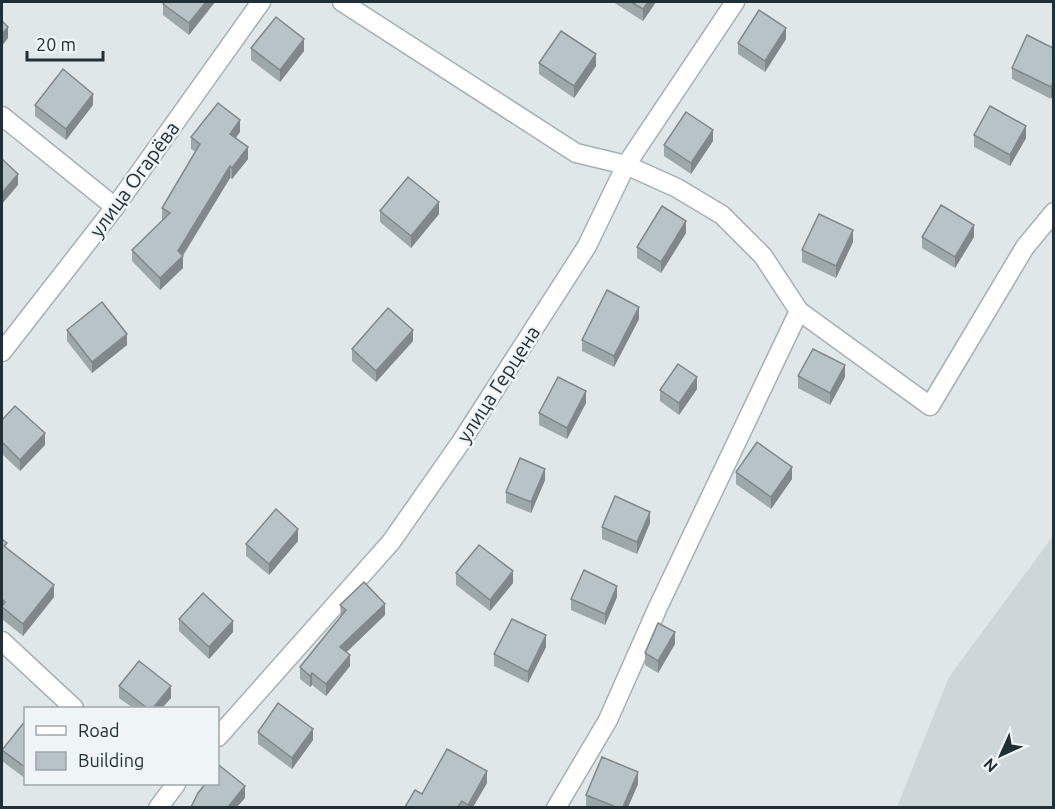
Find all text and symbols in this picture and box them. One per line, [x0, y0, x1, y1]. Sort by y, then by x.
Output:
scale bar [27, 24, 104, 62]
text: 20 m [36, 34, 76, 54]
street label: улица Огарёва [84, 117, 184, 241]
street label: улица Герцена [452, 321, 544, 447]
legend [24, 707, 219, 785]
text: Road [78, 720, 120, 740]
north arrow [971, 725, 1031, 785]
text: Building [78, 750, 144, 770]
text: N [980, 755, 1001, 776]

